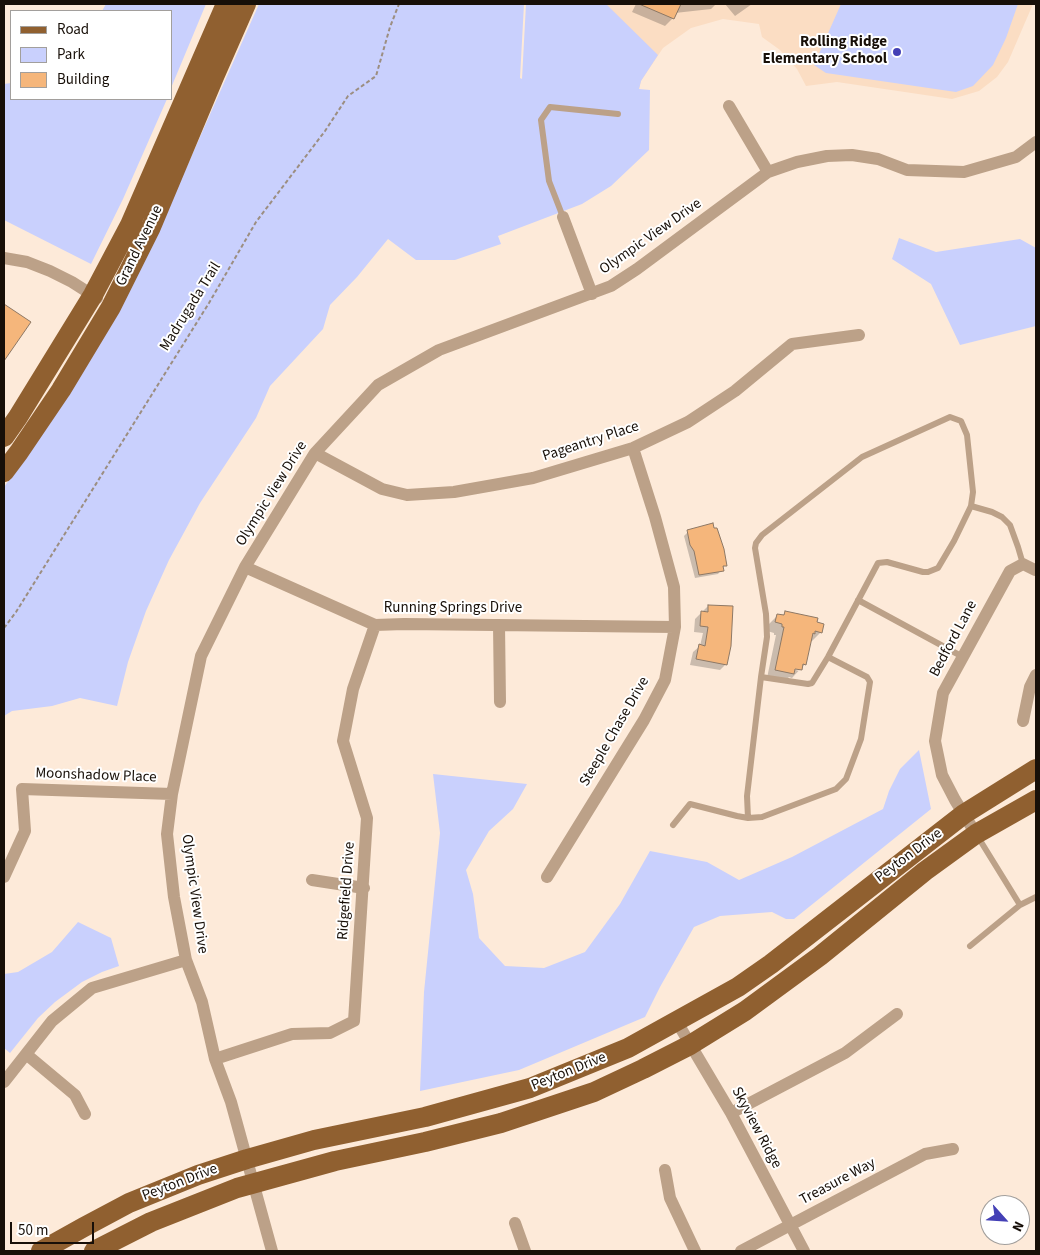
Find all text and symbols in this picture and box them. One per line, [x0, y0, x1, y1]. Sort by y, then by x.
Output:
legend [10, 10, 172, 100]
text: Road [57, 19, 89, 40]
place label: Rolling Ridge Elementary School [762, 34, 887, 69]
text: Park [57, 44, 85, 65]
marker: Rolling Ridge Elementary School [891, 46, 903, 58]
text: Building [57, 69, 109, 90]
street label: Olympic View Drive [597, 195, 705, 279]
street label: Grand Avenue [113, 203, 167, 289]
street label: Madrugada Trail [157, 259, 225, 355]
street label: Pageantry Place [541, 418, 641, 466]
street label: Olympic View Drive [232, 438, 312, 550]
street label: Bedford Lane [926, 598, 982, 680]
street label: Running Springs Drive [384, 600, 522, 618]
street label: Steeple Chase Drive [576, 674, 654, 790]
street label: Moonshadow Place [35, 765, 157, 787]
street label: Peyton Drive [872, 825, 946, 887]
street label: Olympic View Drive [177, 833, 211, 955]
street label: Ridgefield Drive [335, 841, 359, 941]
street label: Peyton Drive [529, 1049, 609, 1095]
street label: Skyview Ridge [727, 1084, 785, 1172]
street label: Treasure Way [797, 1155, 879, 1209]
street label: Peyton Drive [140, 1160, 220, 1206]
north arrow [980, 1195, 1030, 1245]
scale bar [12, 1212, 96, 1244]
text: N [1007, 1218, 1029, 1235]
text: 50 m [18, 1220, 48, 1241]

